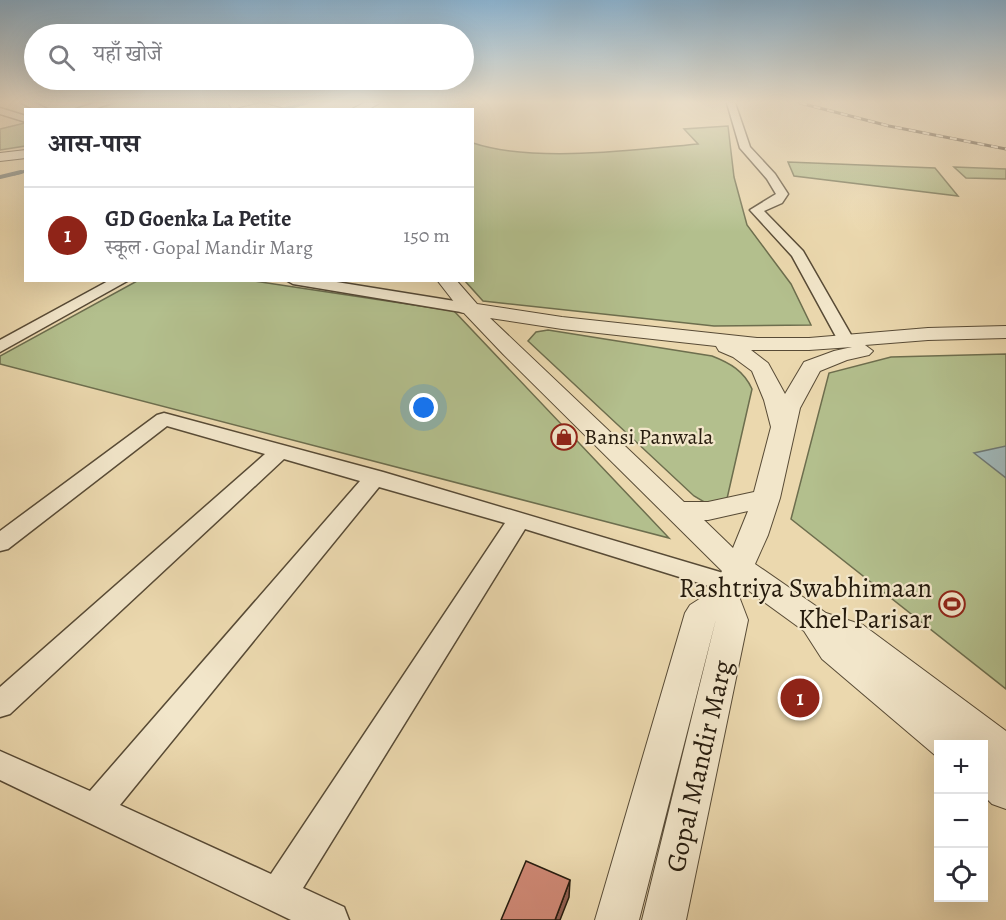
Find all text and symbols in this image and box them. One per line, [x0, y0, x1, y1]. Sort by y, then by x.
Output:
search box [24, 24, 474, 90]
text: यहाँ खोजें [93, 39, 162, 69]
icon: search [45, 41, 78, 74]
text: आस-पास [48, 126, 140, 161]
text: GD Goenka La Petite [105, 204, 291, 234]
text: 1 [64, 222, 71, 249]
text: 150 m [403, 222, 450, 249]
text: स्कूल · Gopal Mandir Marg [105, 234, 313, 261]
your location [409, 393, 438, 422]
shop icon: Bansi Panwala [549, 422, 579, 452]
place label: Bansi Panwala [584, 422, 714, 452]
place label: Rashtriya Swabhimaan Khel Parisar [679, 570, 932, 637]
sports icon: Rashtriya Swabhimaan Khel Parisar [937, 589, 967, 619]
street label: Gopal Mandir Marg [657, 656, 741, 876]
pin: 1 [780, 676, 820, 720]
map controls [934, 740, 988, 902]
button: + [934, 740, 988, 794]
button: − [934, 794, 988, 848]
button: locate [934, 848, 988, 902]

